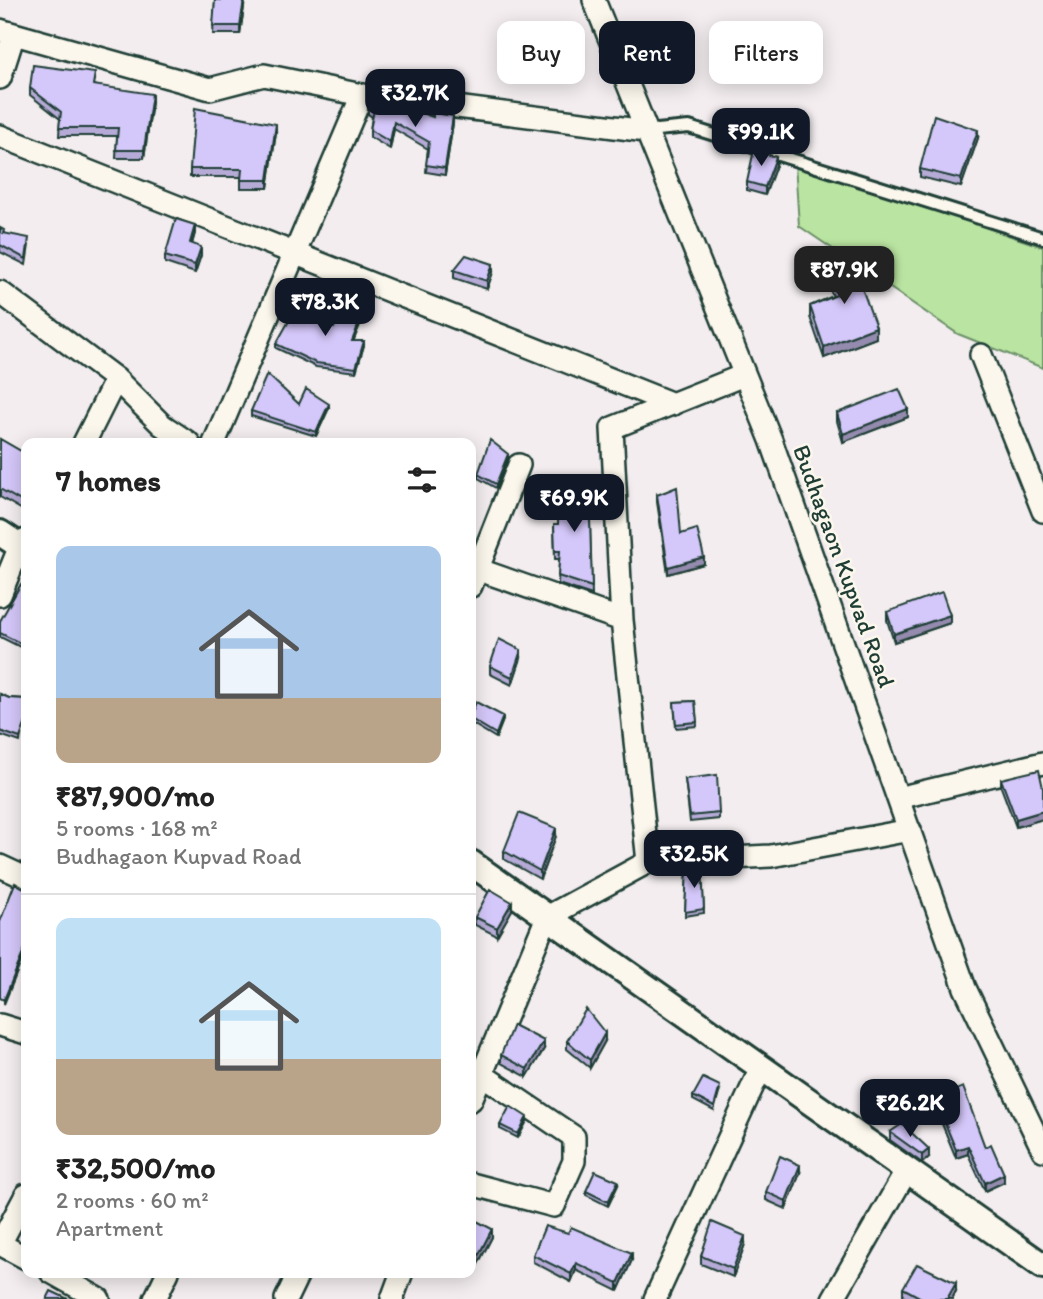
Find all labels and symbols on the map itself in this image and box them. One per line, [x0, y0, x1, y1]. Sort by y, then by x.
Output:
pin: ₹32.7K [358, 69, 472, 129]
pin: ₹99.1K [704, 108, 818, 168]
pin: ₹87.9K [787, 246, 901, 306]
pin: ₹78.3K [268, 278, 382, 338]
street label: Budhagaon Kupvad Road [787, 441, 902, 691]
pin: ₹69.9K [517, 475, 631, 534]
pin: ₹32.5K [637, 830, 751, 890]
pin: ₹26.2K [853, 1080, 967, 1139]

